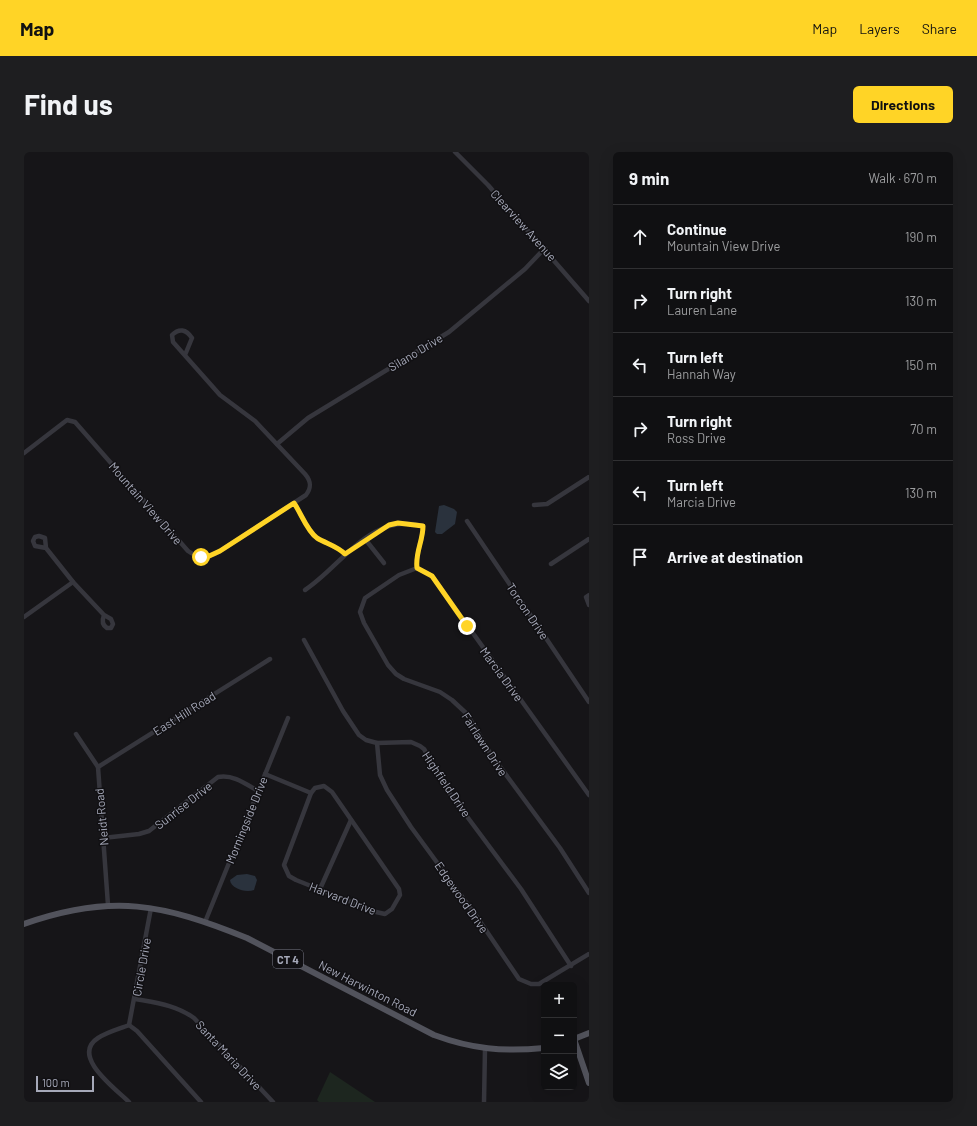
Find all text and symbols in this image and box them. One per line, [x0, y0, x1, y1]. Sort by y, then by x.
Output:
text: Map [20, 17, 54, 40]
text: Map [812, 20, 837, 37]
text: Layers [859, 20, 900, 37]
text: Share [922, 20, 957, 37]
button: Directions [853, 86, 953, 123]
text: Find us [24, 87, 113, 121]
text: 9 min [629, 168, 669, 188]
text: Walk · 670 m [869, 170, 937, 186]
street label: Clearview Avenue [488, 186, 560, 264]
text: Continue [667, 220, 727, 238]
icon: ahead [629, 226, 651, 248]
text: 190 m [905, 229, 937, 245]
text: Mountain View Drive [667, 238, 780, 254]
text: Turn right [667, 284, 732, 302]
icon: right [629, 290, 651, 312]
text: 130 m [905, 293, 937, 309]
text: Lauren Lane [667, 302, 737, 318]
street label: Silano Drive [385, 330, 445, 374]
text: Turn left [667, 348, 723, 366]
icon: left [629, 354, 651, 376]
text: 150 m [905, 357, 937, 373]
text: Hannah Way [667, 366, 736, 382]
text: Turn right [667, 412, 732, 430]
icon: right [629, 418, 651, 440]
text: 70 m [910, 421, 937, 437]
text: Ross Drive [667, 430, 726, 446]
street label: Mountain View Drive [106, 459, 186, 547]
text: Turn left [667, 476, 723, 494]
icon: left [629, 482, 651, 504]
text: 130 m [905, 485, 937, 501]
text: Marcia Drive [667, 494, 736, 510]
icon: arrive [629, 546, 651, 568]
route start [192, 548, 210, 566]
text: Arrive at destination [667, 548, 803, 566]
street label: Torcon Drive [504, 580, 552, 642]
route end [458, 617, 476, 635]
street label: Marcia Drive [478, 644, 526, 704]
street label: East Hill Road [150, 688, 218, 738]
street label: Fairlawn Drive [459, 710, 511, 778]
street label: Highfield Drive [420, 749, 474, 819]
street label: Morningside Drive [222, 774, 270, 866]
street label: Sunrise Drive [152, 778, 214, 832]
street label: Neidt Road [92, 788, 110, 846]
street label: Edgewood Drive [432, 859, 492, 935]
street label: Harvard Drive [308, 879, 378, 917]
street label: Circle Drive [129, 937, 153, 997]
road number: CT 4 [273, 950, 303, 968]
street label: New Harwinton Road [317, 957, 419, 1019]
map controls [541, 982, 577, 1090]
button: + [541, 982, 577, 1018]
street label: Santa Maria Drive [193, 1017, 265, 1093]
button: − [541, 1018, 577, 1054]
button: layers [541, 1054, 577, 1090]
scale bar [36, 1074, 94, 1093]
text: 100 m [42, 1076, 70, 1089]

